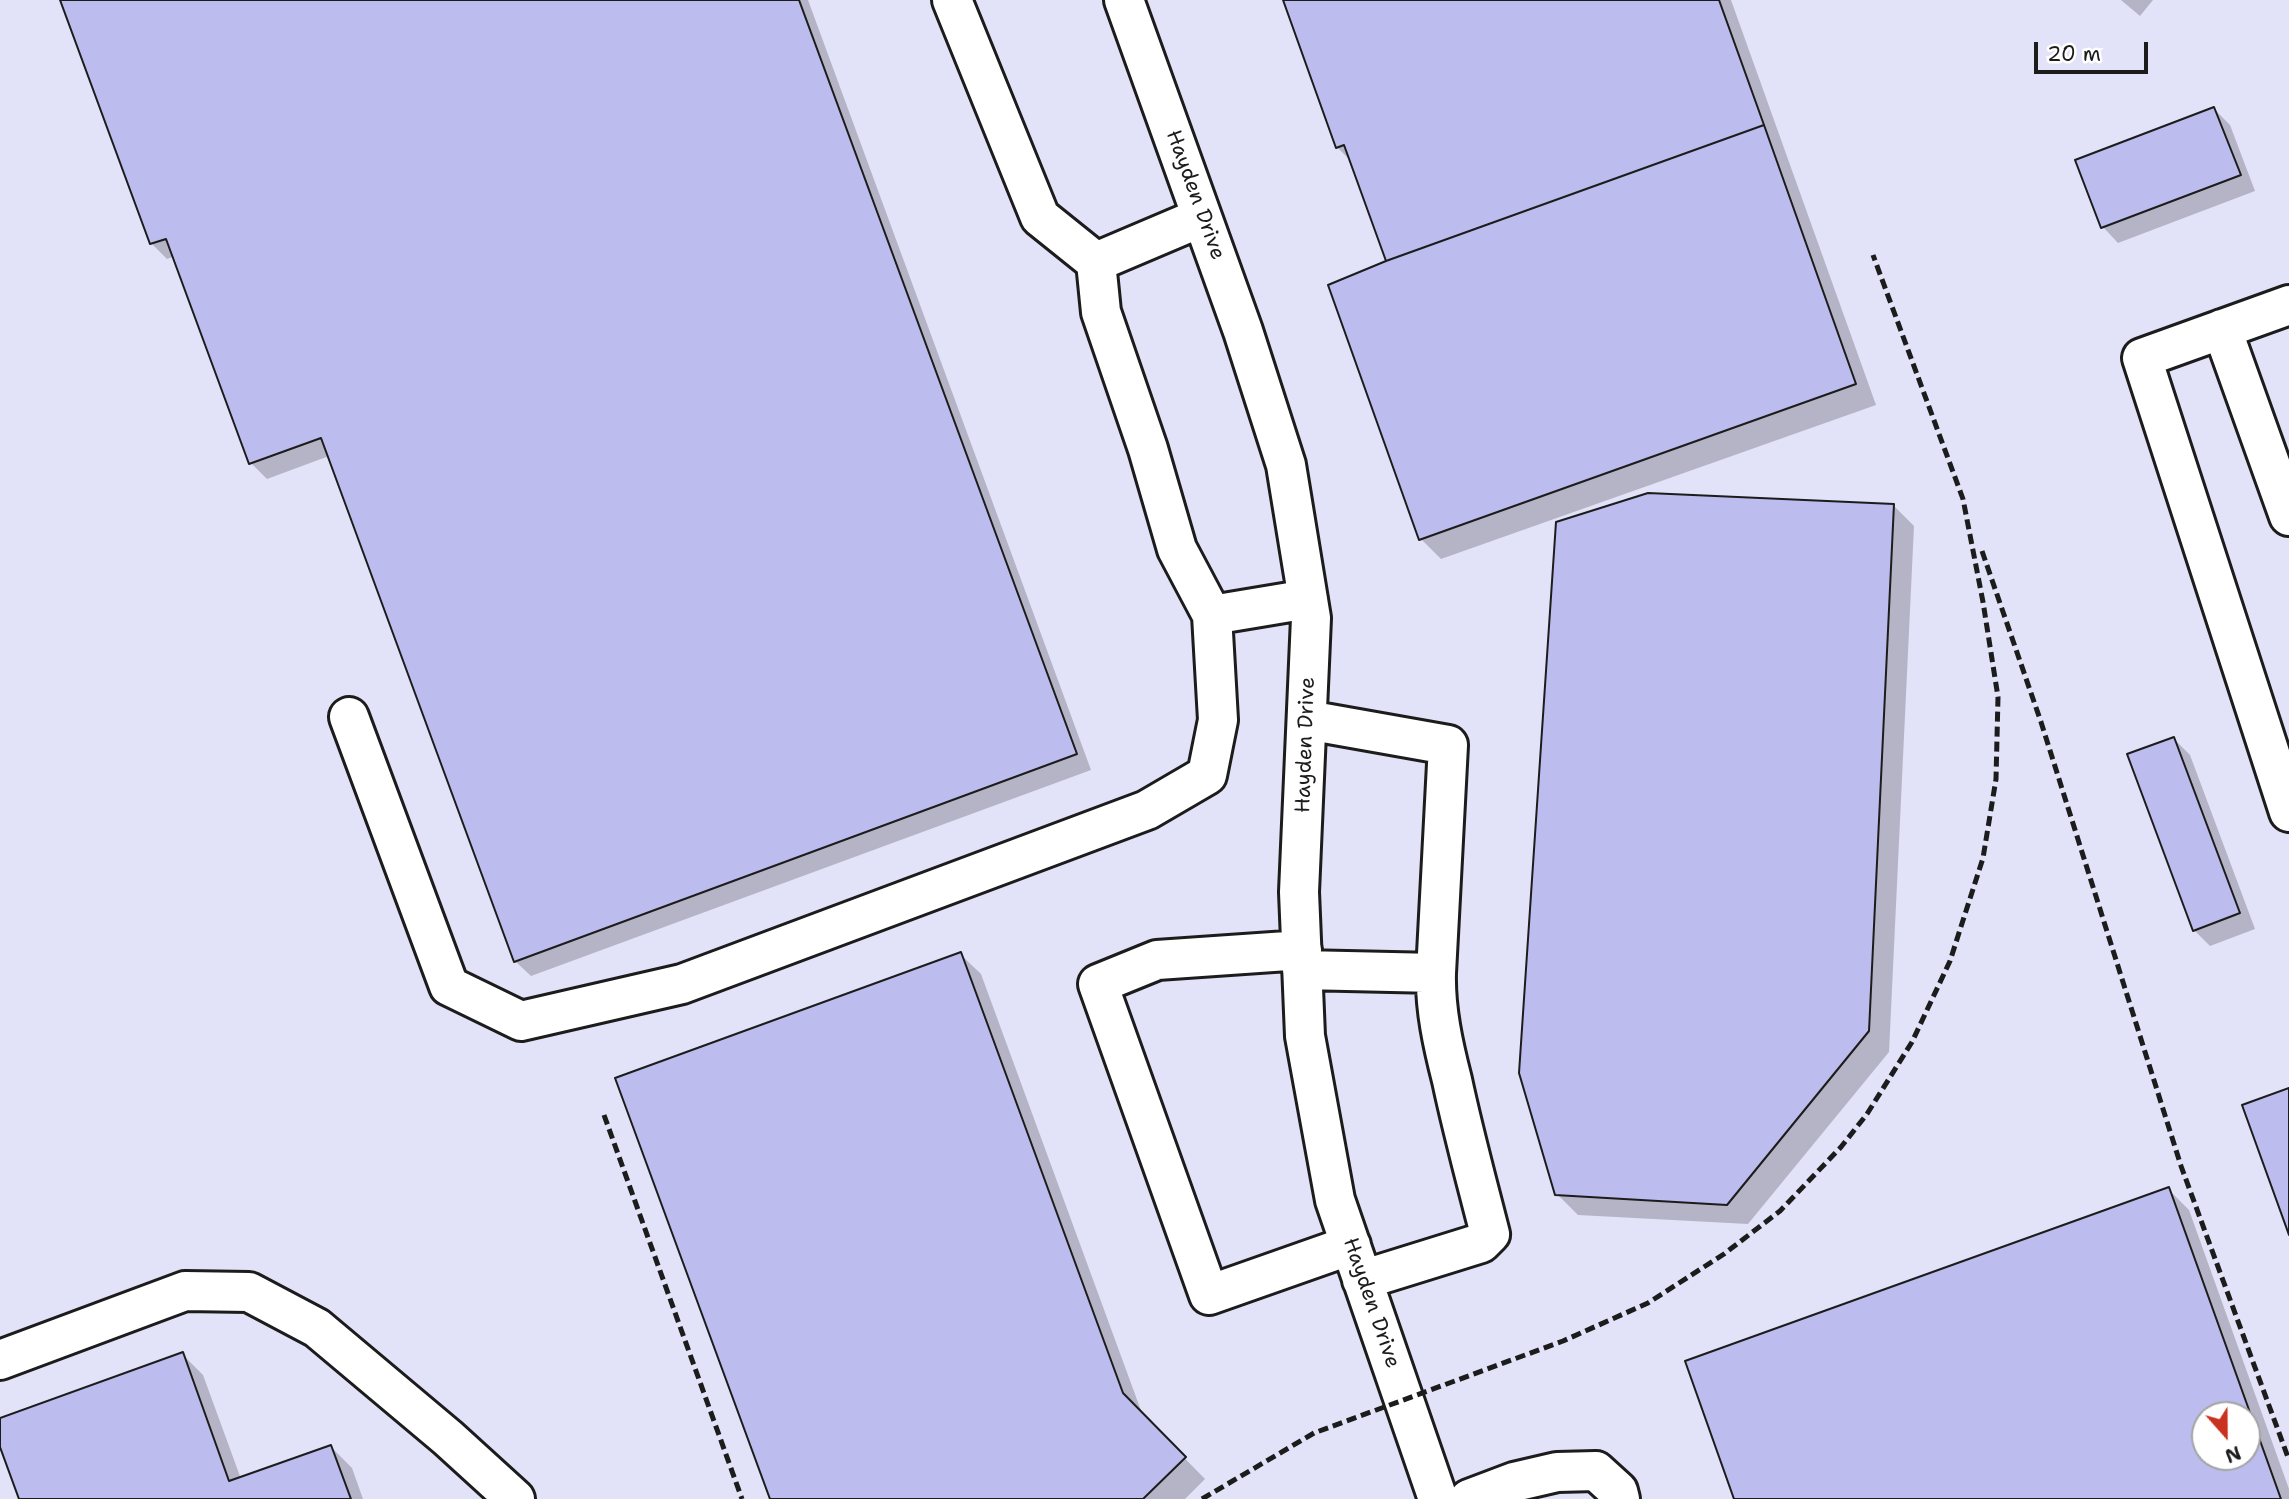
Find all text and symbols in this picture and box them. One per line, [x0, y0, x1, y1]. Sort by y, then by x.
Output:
scale bar [2037, 28, 2151, 72]
text: 20 m [2047, 40, 2101, 68]
street label: Hayden Drive [1160, 127, 1230, 263]
street label: Hayden Drive [1291, 677, 1321, 813]
street label: Hayden Drive [1337, 1235, 1405, 1371]
north arrow [2191, 1401, 2261, 1471]
text: N [2221, 1440, 2244, 1469]

